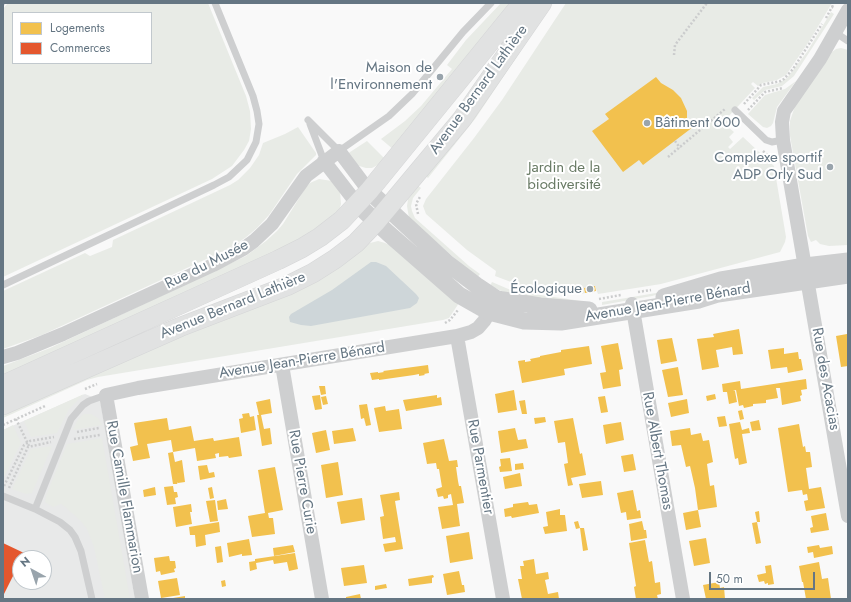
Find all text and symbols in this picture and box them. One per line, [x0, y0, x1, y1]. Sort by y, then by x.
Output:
legend [12, 12, 152, 64]
text: Logements [50, 19, 105, 37]
street label: Avenue Bernard Lathière [426, 22, 532, 158]
text: Commerces [50, 39, 110, 57]
place label: Maison de l'Environnement [330, 59, 432, 94]
marker: Maison de l'Environnement [435, 72, 445, 82]
place label: Bâtiment 600 [655, 114, 740, 132]
marker: Bâtiment 600 [642, 118, 652, 128]
place label: Complexe sportif ADP Orly Sud [714, 149, 822, 184]
park label: Jardin de la biodiversité [527, 159, 601, 194]
marker: Complexe sportif ADP Orly Sud [825, 162, 835, 172]
street label: Rue du Musée [162, 236, 252, 294]
street label: Avenue Bernard Lathière [158, 269, 308, 343]
place label: Écologique [510, 280, 582, 298]
street label: Avenue Jean-Pierre Bénard [584, 280, 752, 326]
marker: Écologique [585, 284, 595, 294]
street label: Rue des Acacias [807, 326, 843, 432]
street label: Avenue Jean-Pierre Bénard [218, 339, 386, 383]
street label: Rue Albert Thomas [638, 391, 676, 511]
street label: Rue Parmentier [463, 418, 497, 516]
street label: Rue Camille Flammarion [102, 419, 146, 575]
street label: Rue Pierre Curie [284, 428, 320, 536]
north arrow [12, 550, 52, 590]
text: N [16, 553, 33, 571]
scale bar [711, 564, 817, 590]
text: 50 m [716, 570, 743, 588]

